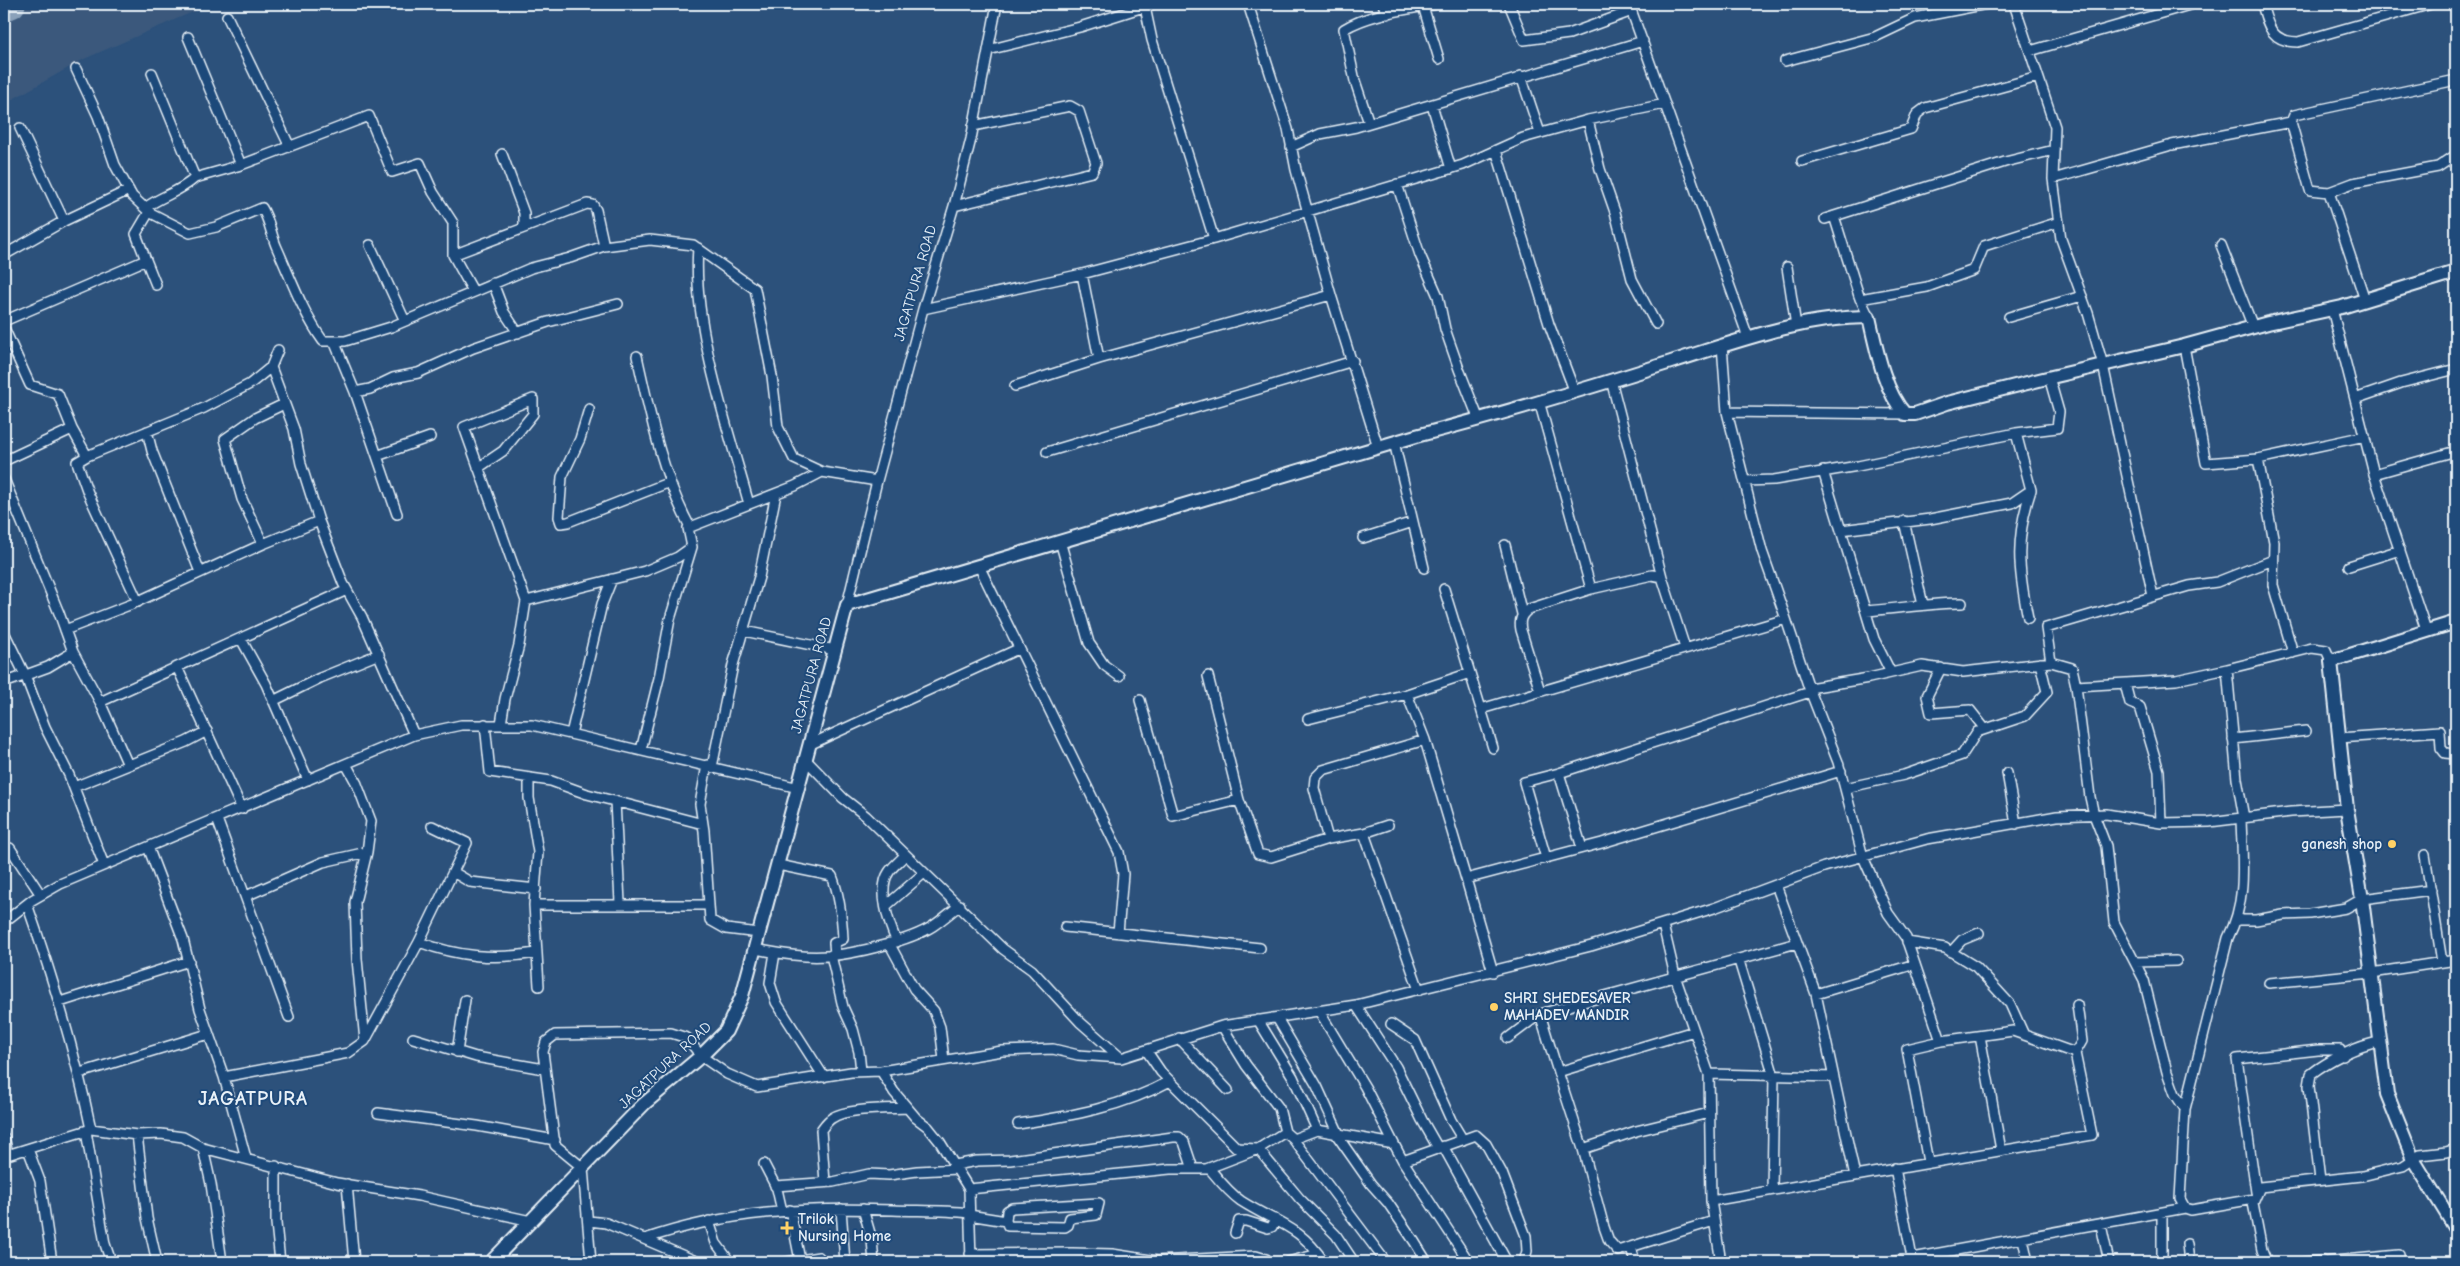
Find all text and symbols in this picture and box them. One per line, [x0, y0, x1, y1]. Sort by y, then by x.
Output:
street label: JAGATPURA ROAD [890, 223, 940, 343]
street label: JAGATPURA ROAD [787, 615, 835, 735]
place label: ganesh shop [2301, 835, 2382, 853]
marker: ganesh shop [2386, 838, 2398, 850]
place label: SHRI SHEDESAVER MAHADEV MANDIR [1504, 989, 1631, 1024]
marker: SHRI SHEDESAVER MAHADEV MANDIR [1488, 1001, 1500, 1013]
street label: JAGATPURA ROAD [615, 1018, 715, 1112]
district label: JAGATPURA [198, 1087, 308, 1110]
place label: Trilok Nursing Home [798, 1210, 891, 1245]
marker: Trilok Nursing Home [780, 1221, 794, 1235]

